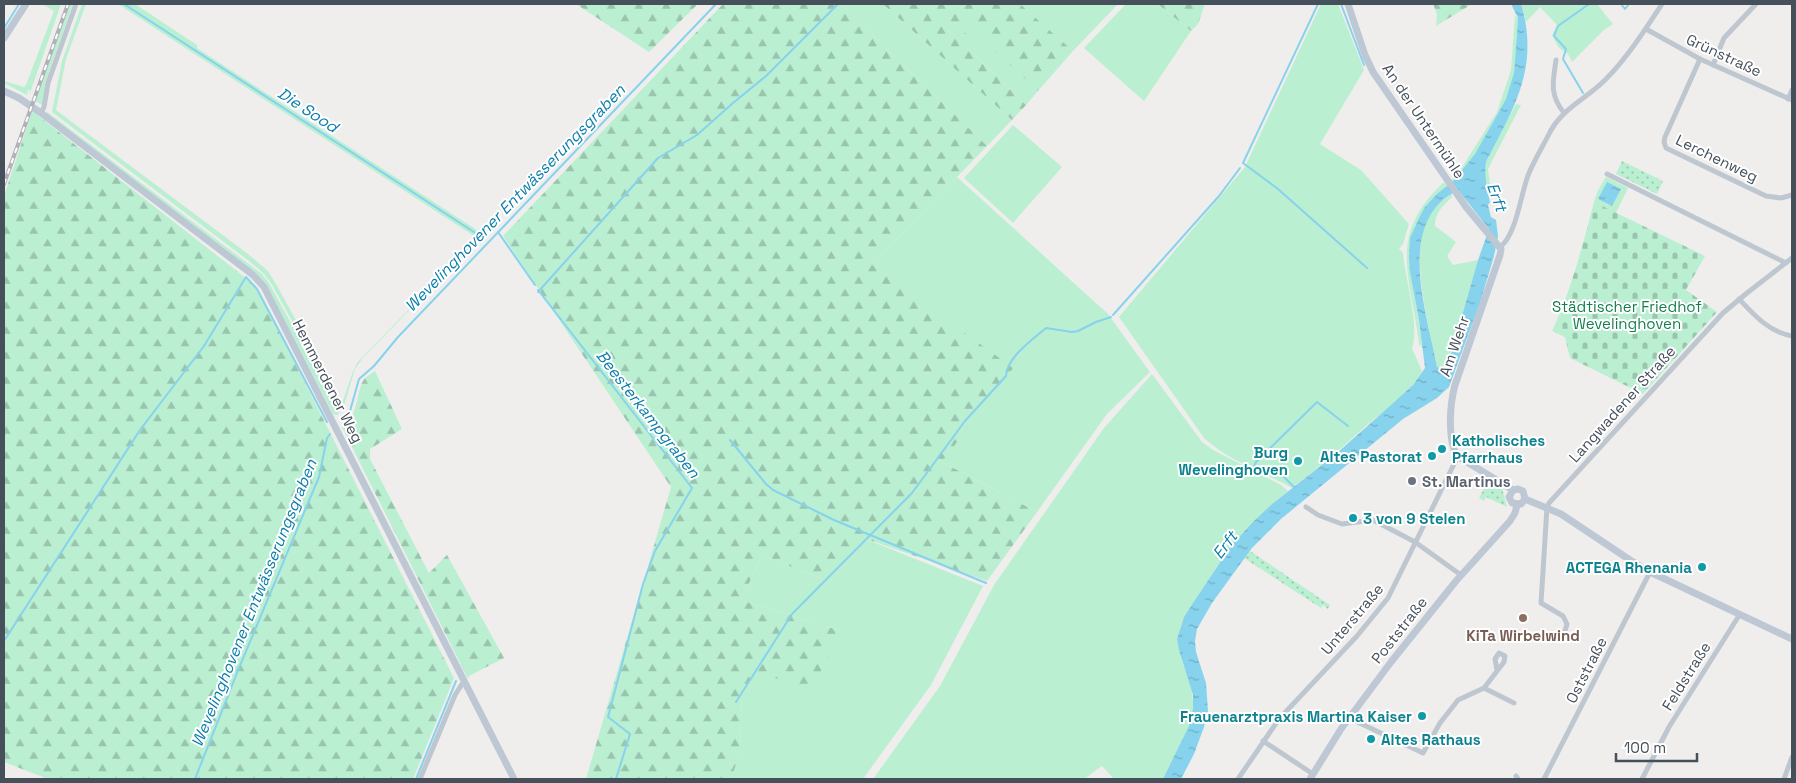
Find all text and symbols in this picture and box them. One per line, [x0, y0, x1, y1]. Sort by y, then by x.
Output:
street label: Grünstraße [1683, 29, 1765, 81]
street label: An der Untermühle [1379, 60, 1470, 182]
water label: Wevelinghovener Entwässerungsgraben [400, 79, 631, 316]
water label: Die Sood [274, 83, 344, 138]
street label: Lerchenweg [1673, 130, 1761, 186]
water label: Erft [1482, 180, 1512, 216]
park label: Städtischer Friedhof Wevelinghoven [1552, 297, 1702, 333]
street label: Am Wehr [1435, 313, 1473, 379]
street label: Hemmerdener Weg [289, 316, 367, 446]
street label: Langwadener Straße [1565, 342, 1679, 466]
water label: Beesterkampgraben [591, 346, 705, 483]
place label: Katholisches Pfarrhaus [1452, 431, 1545, 467]
place label: Burg Wevelinghoven [1179, 443, 1288, 479]
marker: Katholisches Pfarrhaus [1436, 443, 1448, 455]
place label: Altes Pastorat [1320, 447, 1422, 466]
marker: Altes Pastorat [1426, 450, 1438, 462]
water label: Wevelinghovener Entwässerungsgraben [186, 455, 322, 750]
marker: Burg Wevelinghoven [1292, 455, 1304, 467]
place label: St. Martinus [1422, 472, 1511, 491]
marker: St. Martinus [1406, 475, 1418, 487]
place label: 3 von 9 Stelen [1363, 509, 1465, 528]
marker: 3 von 9 Stelen [1347, 512, 1359, 524]
water label: Erft [1208, 526, 1243, 563]
place label: ACTEGA Rhenania [1566, 558, 1692, 577]
marker: ACTEGA Rhenania [1696, 561, 1708, 573]
street label: Unterstraße [1317, 579, 1387, 658]
street label: Poststraße [1367, 593, 1431, 667]
marker: KiTa Wirbelwind [1517, 612, 1529, 624]
place label: KiTa Wirbelwind [1466, 626, 1580, 645]
street label: Oststraße [1561, 634, 1611, 706]
street label: Feldstraße [1657, 638, 1715, 714]
place label: Frauenarztpraxis Martina Kaiser [1180, 707, 1412, 726]
marker: Frauenarztpraxis Martina Kaiser [1416, 710, 1428, 722]
place label: Altes Rathaus [1381, 730, 1481, 749]
scale bar [1616, 730, 1697, 762]
marker: Altes Rathaus [1365, 733, 1377, 745]
text: 100 m [1624, 738, 1666, 757]

